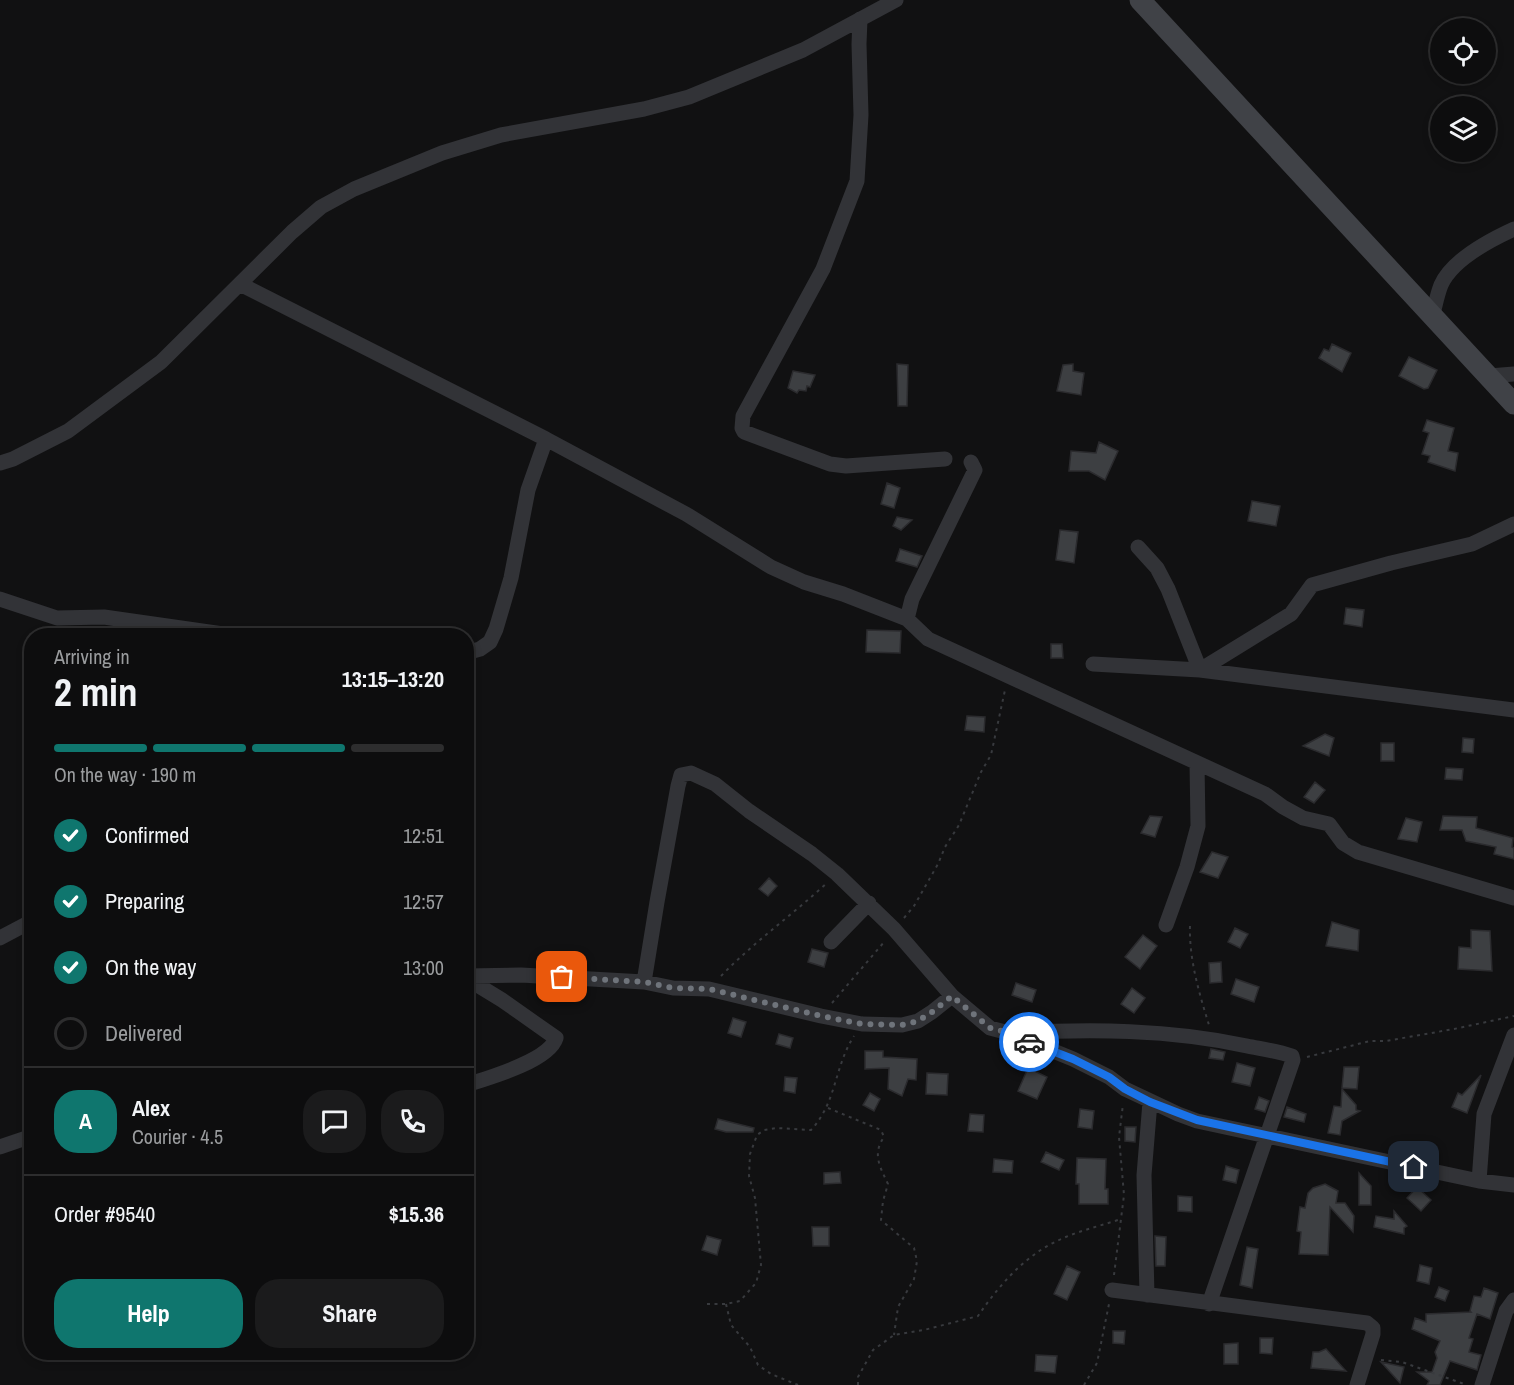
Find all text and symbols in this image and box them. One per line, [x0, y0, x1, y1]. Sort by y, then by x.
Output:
map controls [1430, 18, 1496, 162]
button: locate [1430, 18, 1496, 84]
button: layers [1430, 96, 1496, 162]
text: Arriving in [54, 643, 130, 670]
text: 13:15–13:20 [342, 664, 444, 694]
text: 2 min [54, 666, 138, 718]
text: On the way · 190 m [54, 761, 196, 788]
icon: check [54, 819, 87, 852]
text: Confirmed [105, 820, 189, 850]
text: 12:51 [403, 822, 444, 849]
icon: check [54, 885, 87, 918]
text: Preparing [105, 886, 184, 916]
text: 12:57 [403, 888, 444, 915]
icon: check [54, 951, 87, 984]
pin [536, 951, 587, 1002]
text: On the way [105, 952, 196, 982]
text: 13:00 [403, 954, 444, 981]
icon: bag [545, 960, 578, 993]
courier [999, 1012, 1059, 1072]
text: Delivered [105, 1018, 182, 1048]
icon: car [1013, 1026, 1046, 1059]
button: chat [303, 1090, 366, 1153]
button: phone [381, 1090, 444, 1153]
text: Alex [132, 1093, 170, 1123]
text: A [79, 1106, 92, 1136]
text: Courier · 4.5 [132, 1123, 223, 1150]
pin [1388, 1141, 1439, 1192]
icon: home [1397, 1150, 1430, 1183]
text: Order #9540 [54, 1199, 155, 1229]
text: $15.36 [389, 1199, 444, 1229]
button: Help [54, 1279, 243, 1348]
button: Share [255, 1279, 444, 1348]

